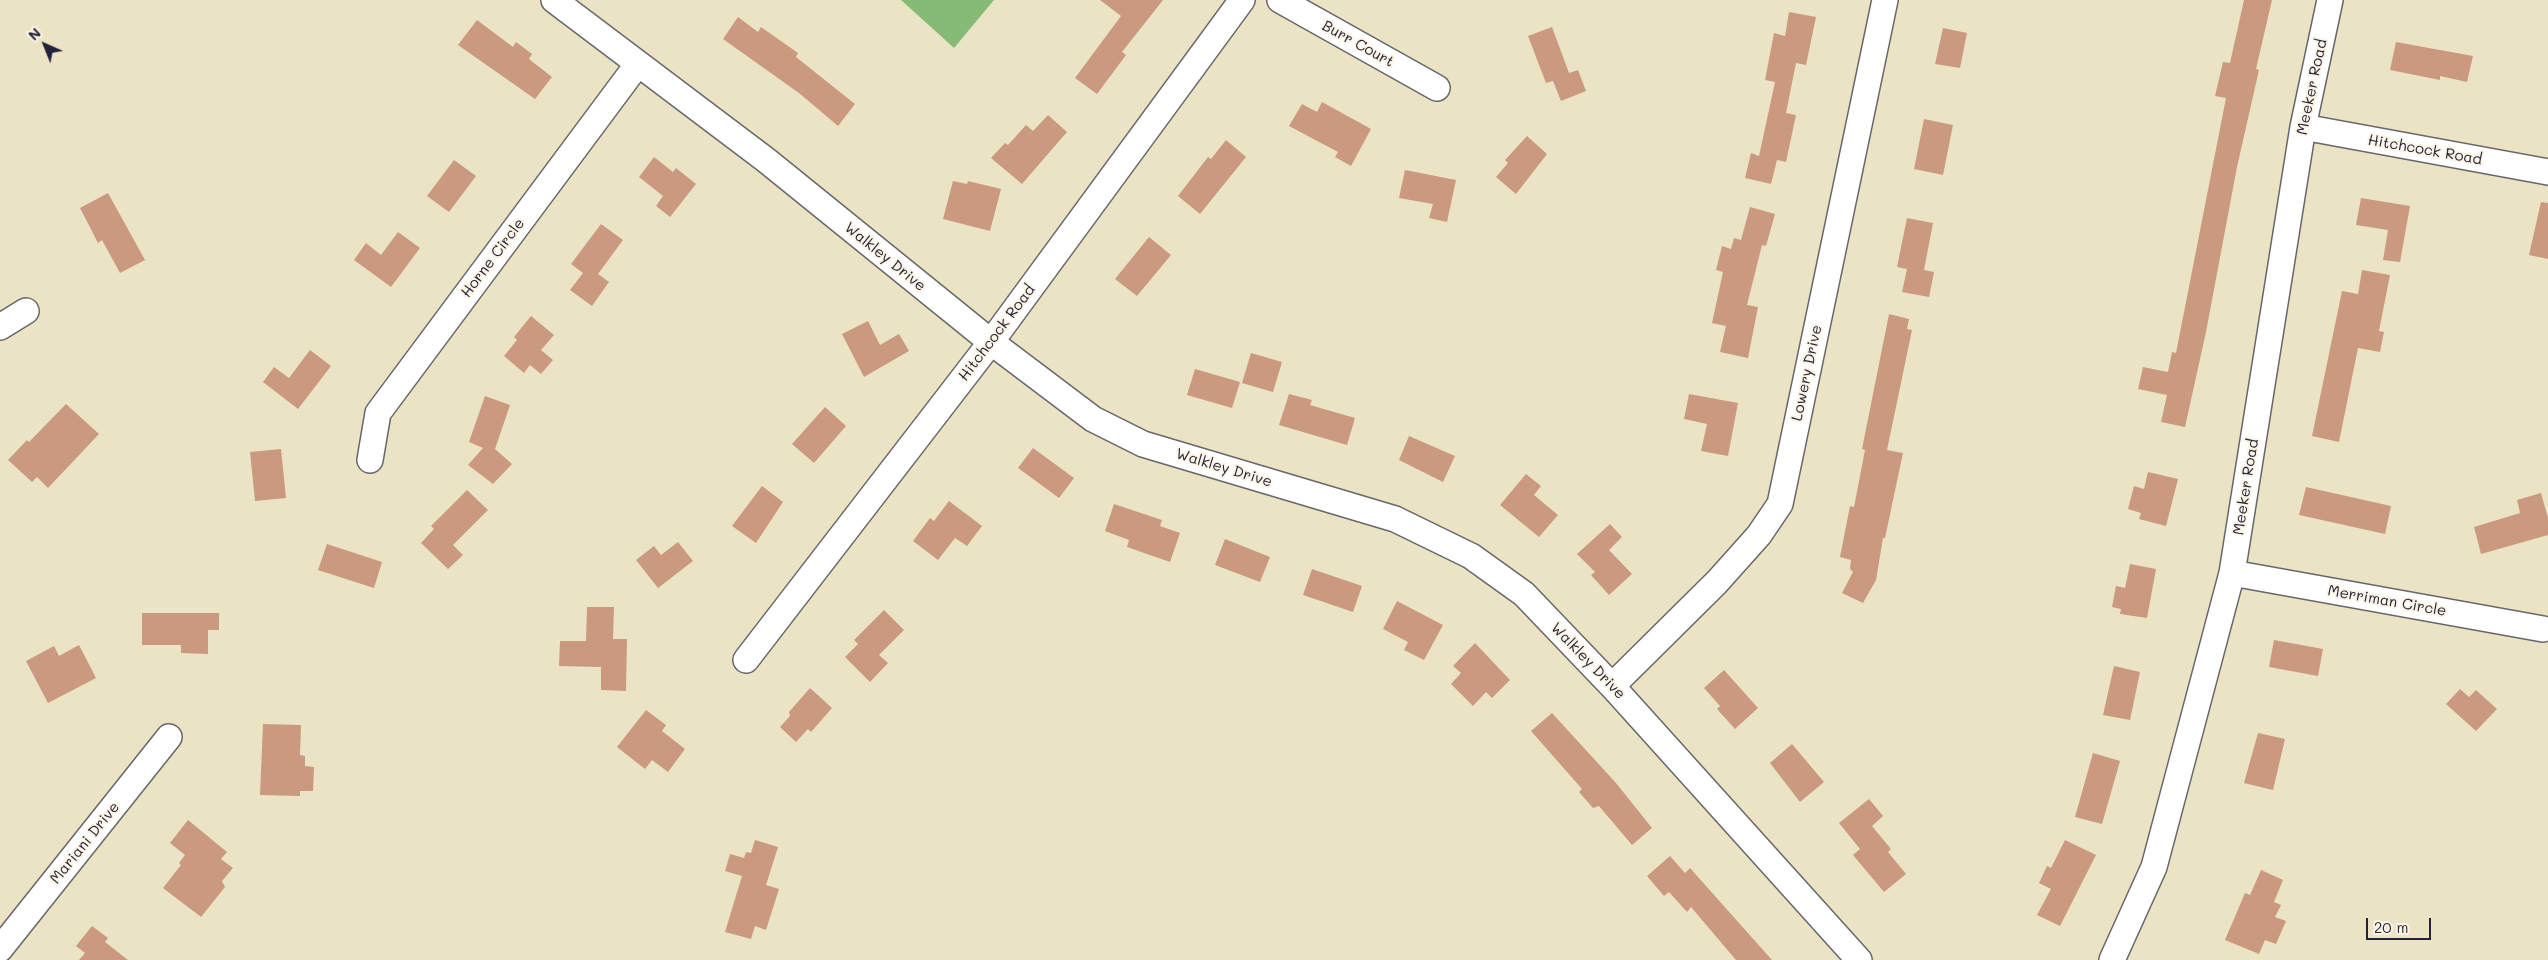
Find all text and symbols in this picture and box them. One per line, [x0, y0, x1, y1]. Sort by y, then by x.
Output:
street label: Burr Court [1319, 17, 1397, 71]
north arrow [20, 20, 70, 70]
text: N [24, 23, 45, 44]
street label: Meeker Road [2293, 37, 2331, 137]
street label: Hitchcock Road [2366, 131, 2484, 169]
street label: Horne Circle [457, 215, 529, 301]
street label: Walkley Drive [841, 219, 929, 295]
street label: Hitchcock Road [955, 281, 1039, 385]
street label: Lowery Drive [1788, 323, 1826, 423]
street label: Meeker Road [2229, 437, 2263, 537]
street label: Walkley Drive [1174, 445, 1274, 491]
street label: Merriman Circle [2326, 582, 2448, 620]
street label: Walkley Drive [1547, 619, 1629, 703]
street label: Mariani Drive [47, 798, 123, 888]
scale bar [2368, 908, 2433, 940]
text: 20 m [2374, 917, 2408, 937]

